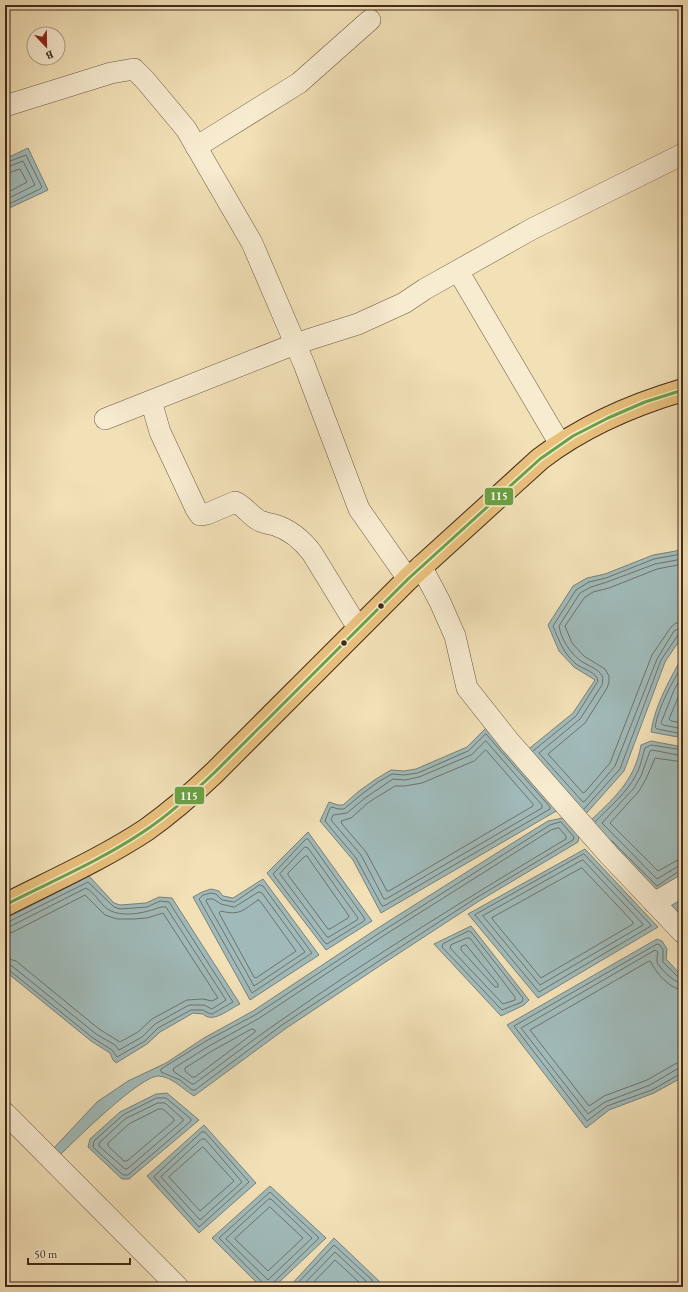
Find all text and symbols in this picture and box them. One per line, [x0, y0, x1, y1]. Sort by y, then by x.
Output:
north arrow [26, 26, 66, 66]
text: B [44, 47, 56, 63]
line badge: 115 [484, 487, 514, 506]
text: 115 [490, 489, 508, 503]
unlabelled marker [376, 601, 386, 611]
unlabelled marker [339, 638, 349, 648]
line badge: 115 [174, 786, 205, 805]
text: 115 [180, 789, 198, 803]
scale bar [28, 1240, 130, 1266]
text: 50 m [34, 1246, 58, 1262]

